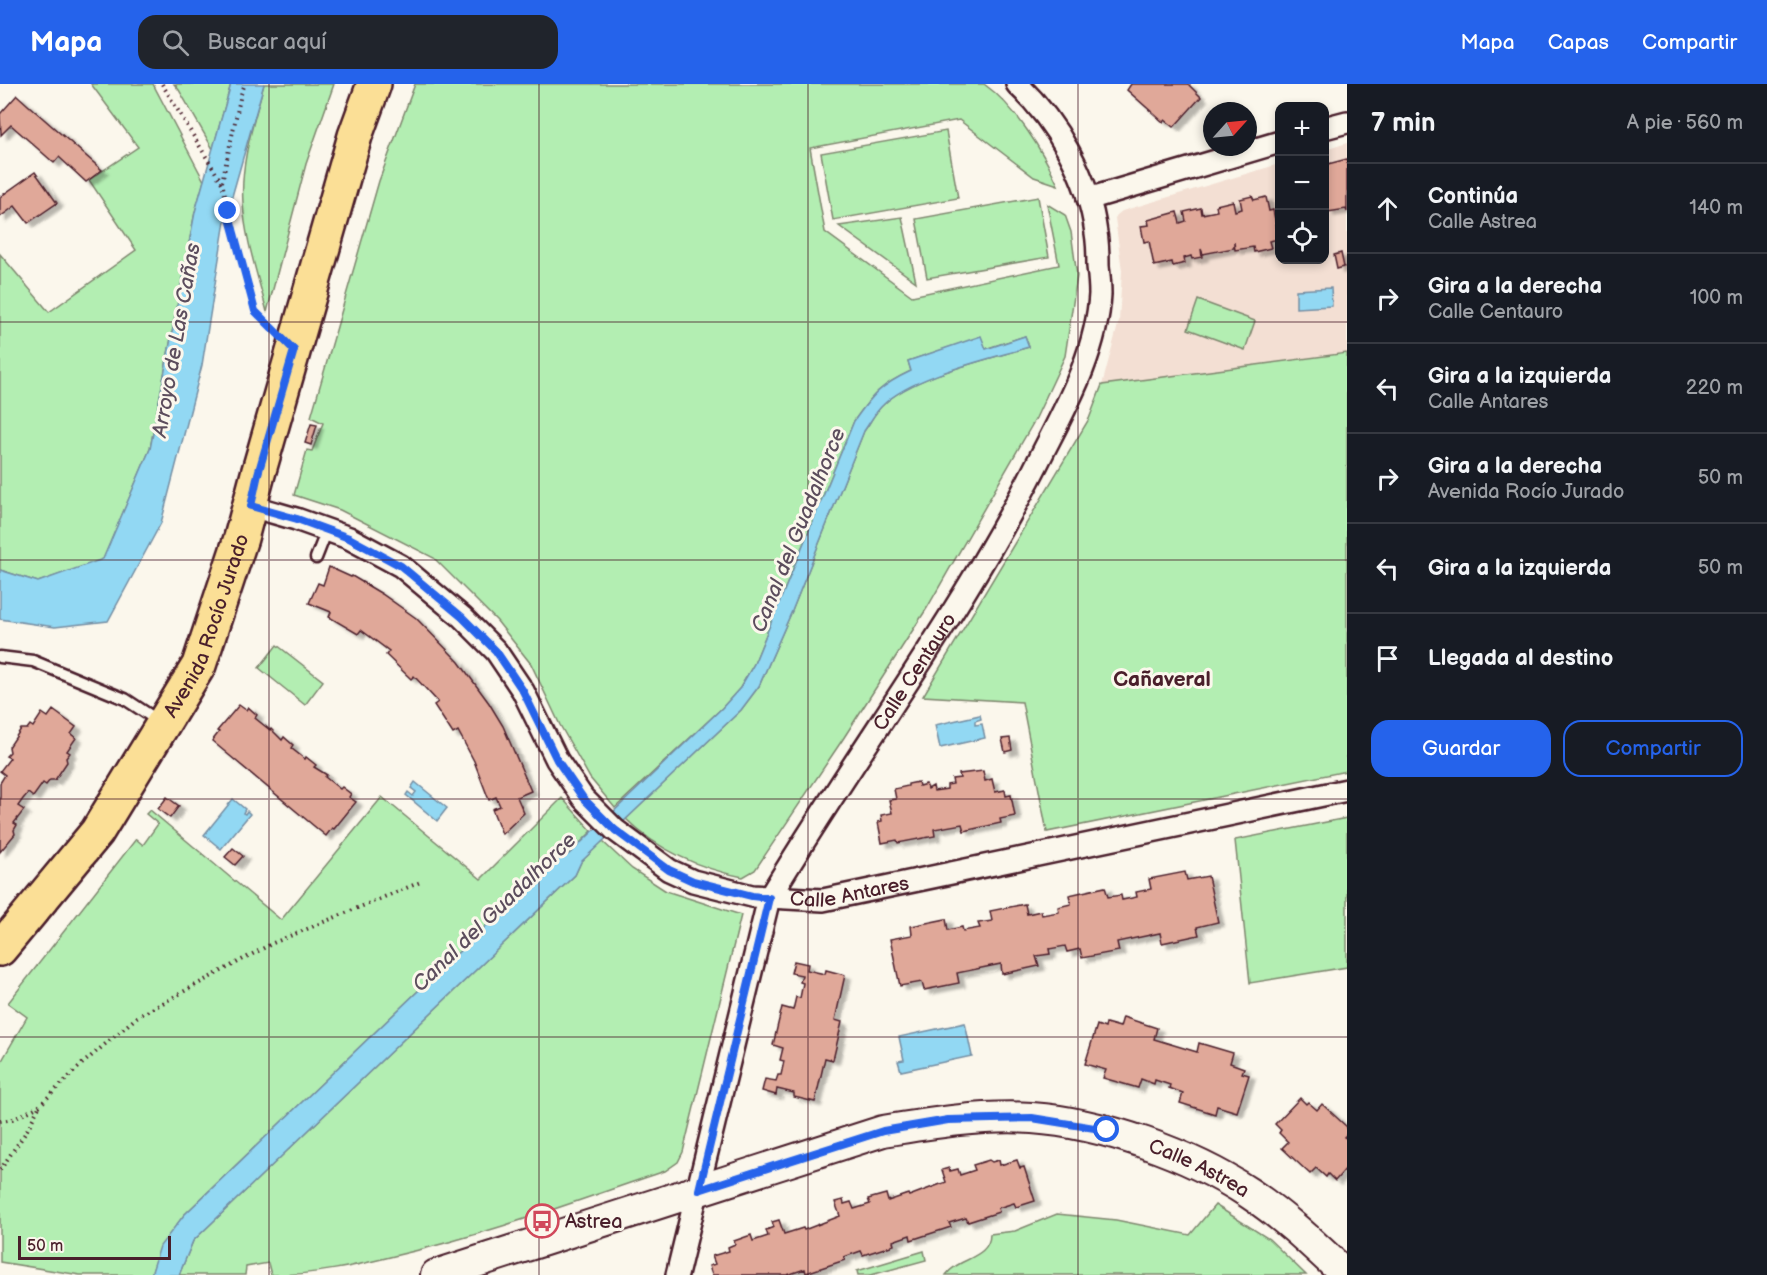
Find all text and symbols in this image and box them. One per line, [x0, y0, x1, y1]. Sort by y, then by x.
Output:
search box [138, 15, 558, 69]
text: Mapa [30, 26, 102, 59]
icon: search [159, 26, 192, 59]
text: Buscar aquí [207, 29, 326, 56]
text: Mapa [1461, 30, 1515, 55]
text: Capas [1548, 30, 1609, 55]
text: Compartir [1642, 30, 1737, 55]
north arrow [1203, 102, 1257, 156]
map controls [1275, 102, 1329, 264]
button: + [1275, 102, 1329, 156]
text: 7 min [1371, 108, 1435, 139]
text: A pie · 560 m [1627, 111, 1743, 135]
button: − [1275, 156, 1329, 210]
text: Continúa [1428, 183, 1518, 210]
icon: ahead [1371, 192, 1404, 225]
text: 140 m [1689, 196, 1743, 220]
route end [214, 197, 240, 223]
button: locate [1275, 210, 1329, 264]
text: Calle Astrea [1428, 210, 1537, 234]
water label: Arroyo de Las Cañas [147, 241, 206, 440]
text: Gira a la derecha [1428, 273, 1602, 300]
icon: right [1371, 282, 1404, 315]
text: 100 m [1690, 286, 1743, 310]
text: Calle Centauro [1428, 300, 1563, 324]
text: Gira a la izquierda [1428, 363, 1612, 390]
icon: left [1371, 372, 1404, 405]
text: 220 m [1686, 376, 1743, 400]
text: Calle Antares [1428, 390, 1549, 414]
water label: Canal del Guadalhorce [746, 424, 851, 636]
text: Gira a la derecha [1428, 453, 1602, 480]
icon: right [1371, 462, 1404, 495]
text: 50 m [1698, 466, 1743, 490]
text: Avenida Rocío Jurado [1428, 480, 1624, 504]
street label: Avenida Rocío Jurado [159, 531, 255, 722]
icon: left [1371, 552, 1404, 585]
text: Gira a la izquierda [1428, 555, 1612, 582]
text: 50 m [1698, 556, 1743, 580]
street label: Calle Centauro [868, 609, 962, 736]
icon: arrive [1371, 642, 1404, 675]
text: Llegada al destino [1428, 645, 1613, 672]
district label: Cañaveral [1113, 667, 1211, 692]
button: Guardar [1371, 720, 1551, 777]
button: Compartir [1563, 720, 1743, 777]
water label: Canal del Guadalhorce [407, 828, 581, 997]
street label: Calle Antares [789, 871, 911, 913]
route start [1093, 1116, 1119, 1142]
street label: Calle Astrea [1145, 1134, 1254, 1203]
bus stop icon: Astrea [524, 1203, 560, 1239]
place label: Astrea [565, 1210, 623, 1234]
scale bar [18, 1233, 171, 1260]
text: 50 m [27, 1237, 63, 1256]

